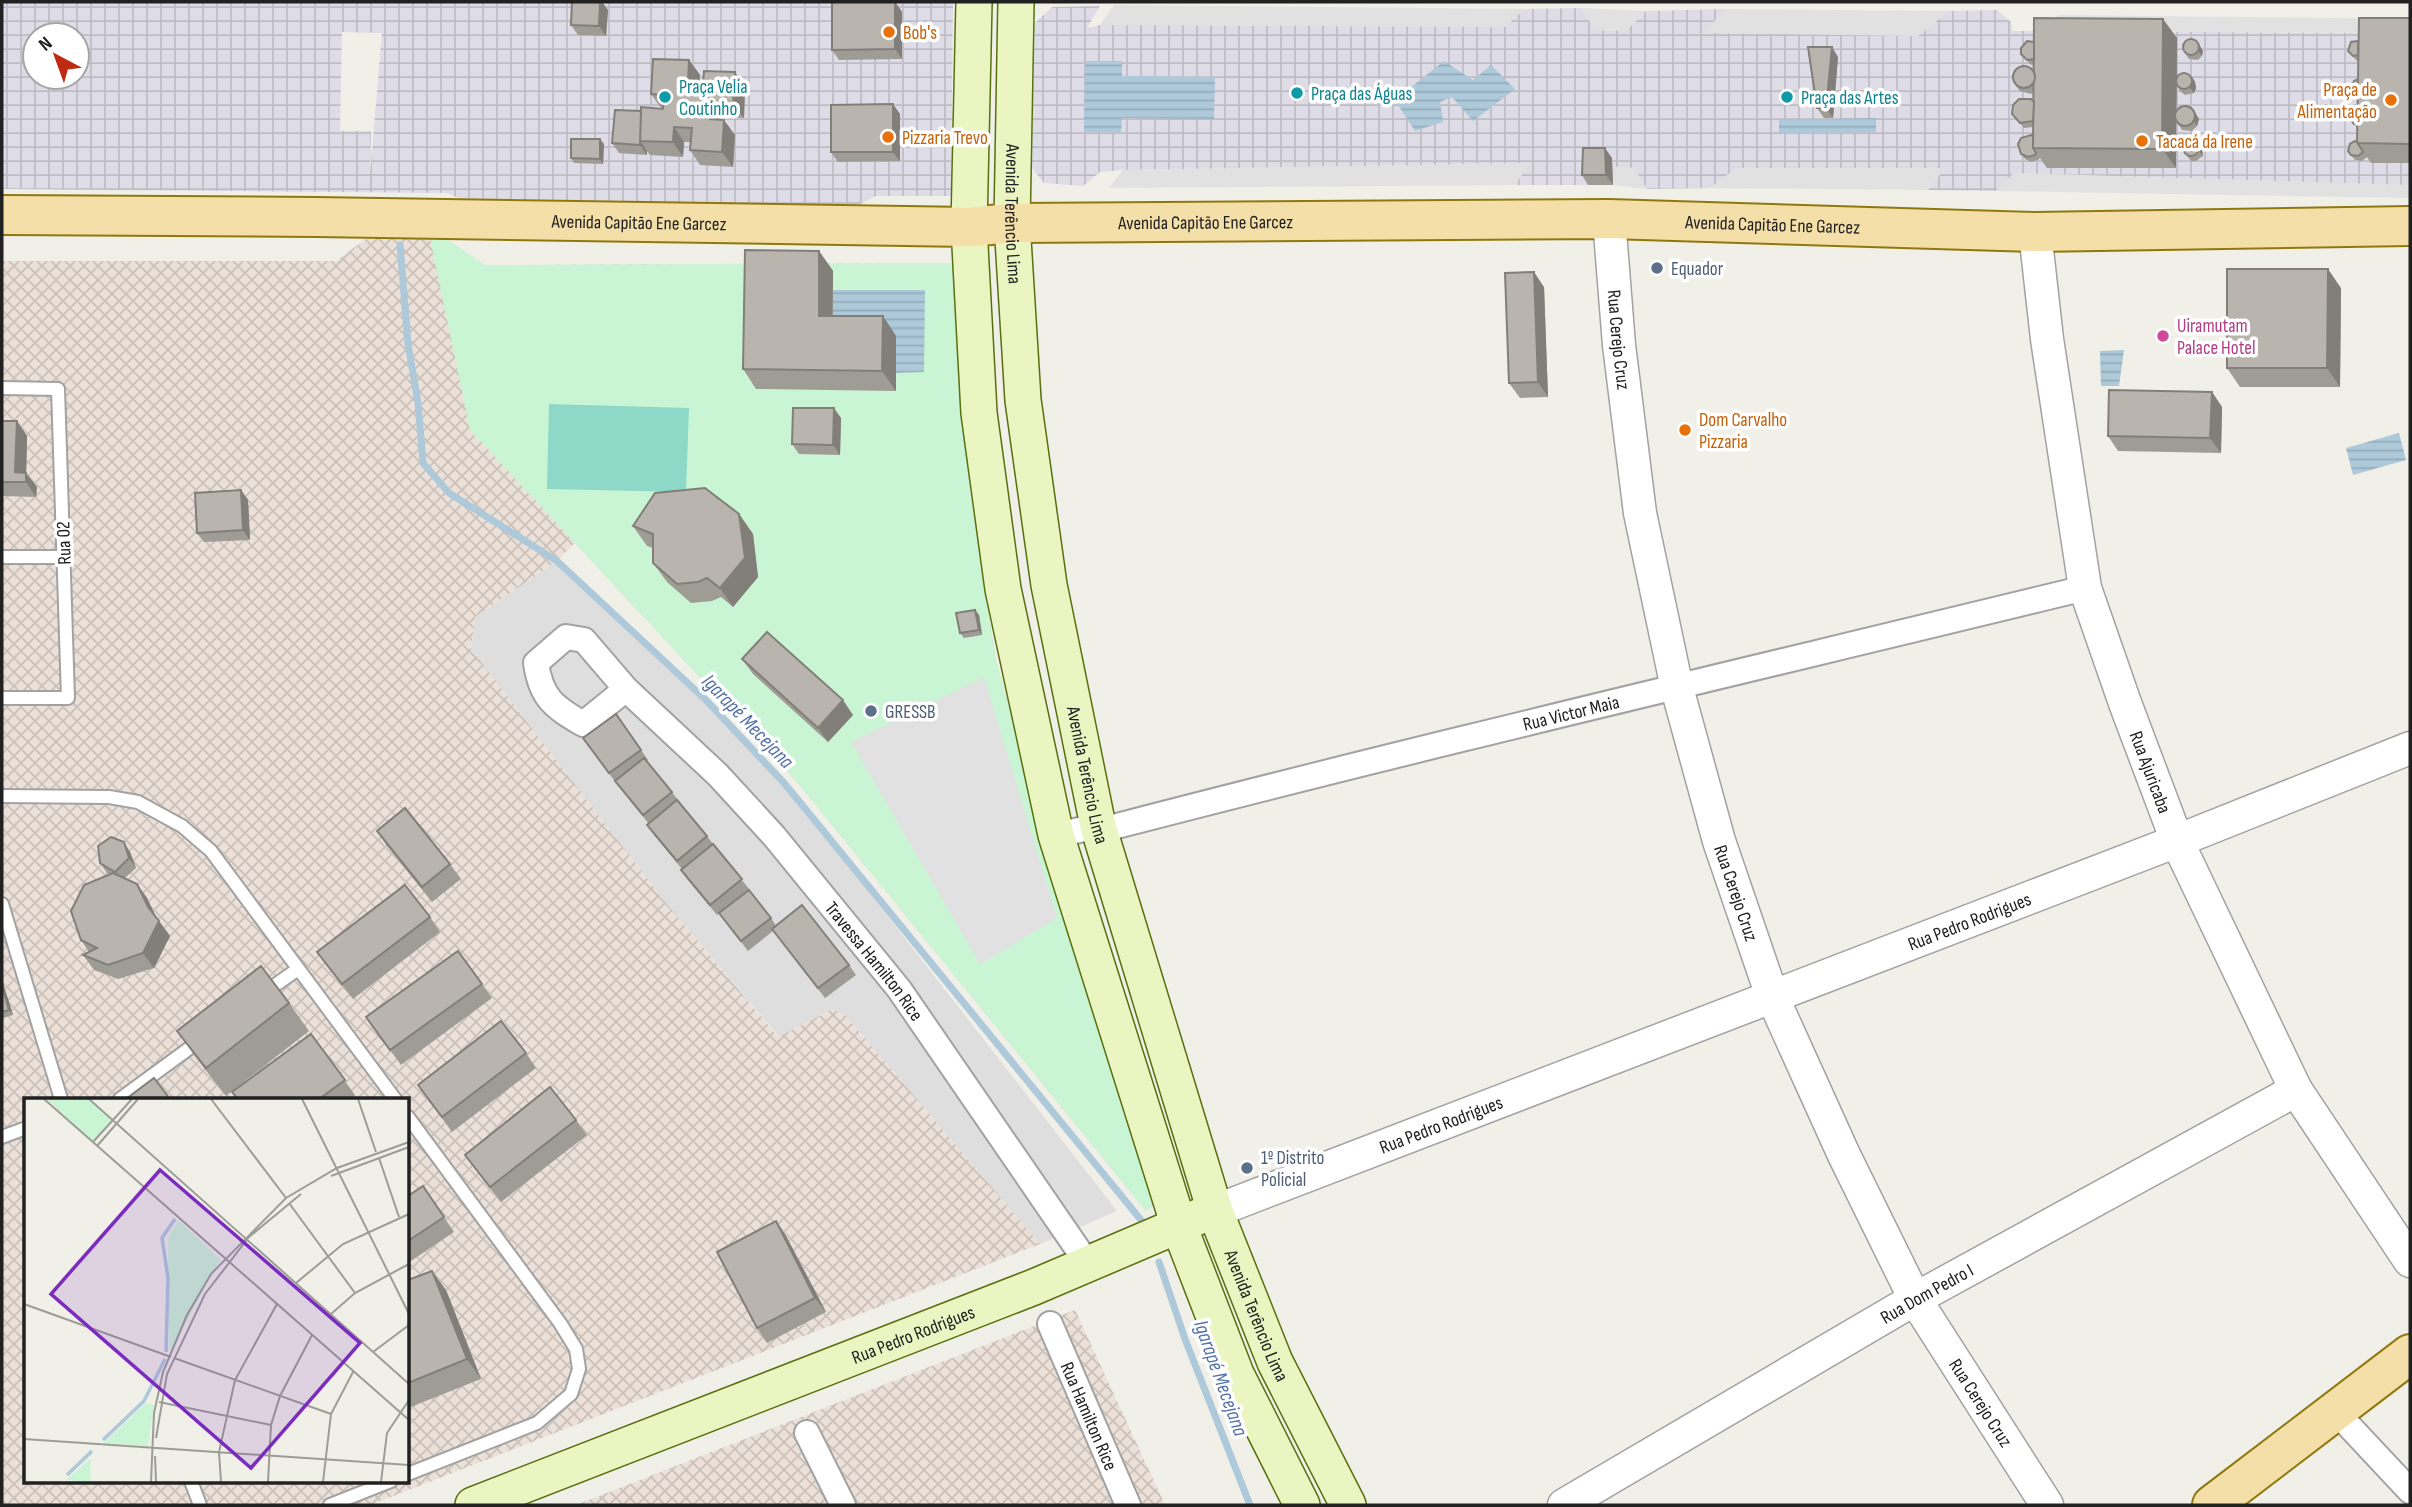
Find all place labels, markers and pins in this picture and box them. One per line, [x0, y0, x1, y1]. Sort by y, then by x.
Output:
place label: Bob's [903, 22, 937, 45]
marker: Bob's [881, 24, 897, 40]
place label: Praça Velia Coutinho [679, 76, 748, 121]
place label: Praça de Alimentação [2296, 79, 2377, 124]
place label: Praça das Águas [1311, 83, 1412, 106]
marker: Praça das Águas [1289, 85, 1305, 101]
place label: Praça das Artes [1801, 87, 1899, 110]
marker: Praça Velia Coutinho [657, 89, 673, 105]
marker: Praça das Artes [1779, 89, 1795, 105]
marker: Praça de Alimentação [2383, 92, 2399, 108]
place label: Pizzaria Trevo [902, 127, 988, 150]
marker: Pizzaria Trevo [880, 129, 896, 145]
place label: Tacacá da Irene [2156, 131, 2253, 154]
marker: Tacacá da Irene [2134, 133, 2150, 149]
place label: Equador [1671, 258, 1724, 281]
marker: Equador [1649, 260, 1665, 276]
place label: Uiramutam Palace Hotel [2177, 315, 2255, 360]
marker: Uiramutam Palace Hotel [2155, 328, 2171, 344]
place label: Dom Carvalho Pizzaria [1699, 409, 1787, 454]
marker: Dom Carvalho Pizzaria [1677, 422, 1693, 438]
place label: GRESSB [885, 701, 936, 724]
marker: GRESSB [863, 703, 879, 719]
place label: 1º Distrito Policial [1261, 1147, 1324, 1192]
marker: 1º Distrito Policial [1239, 1160, 1255, 1176]

